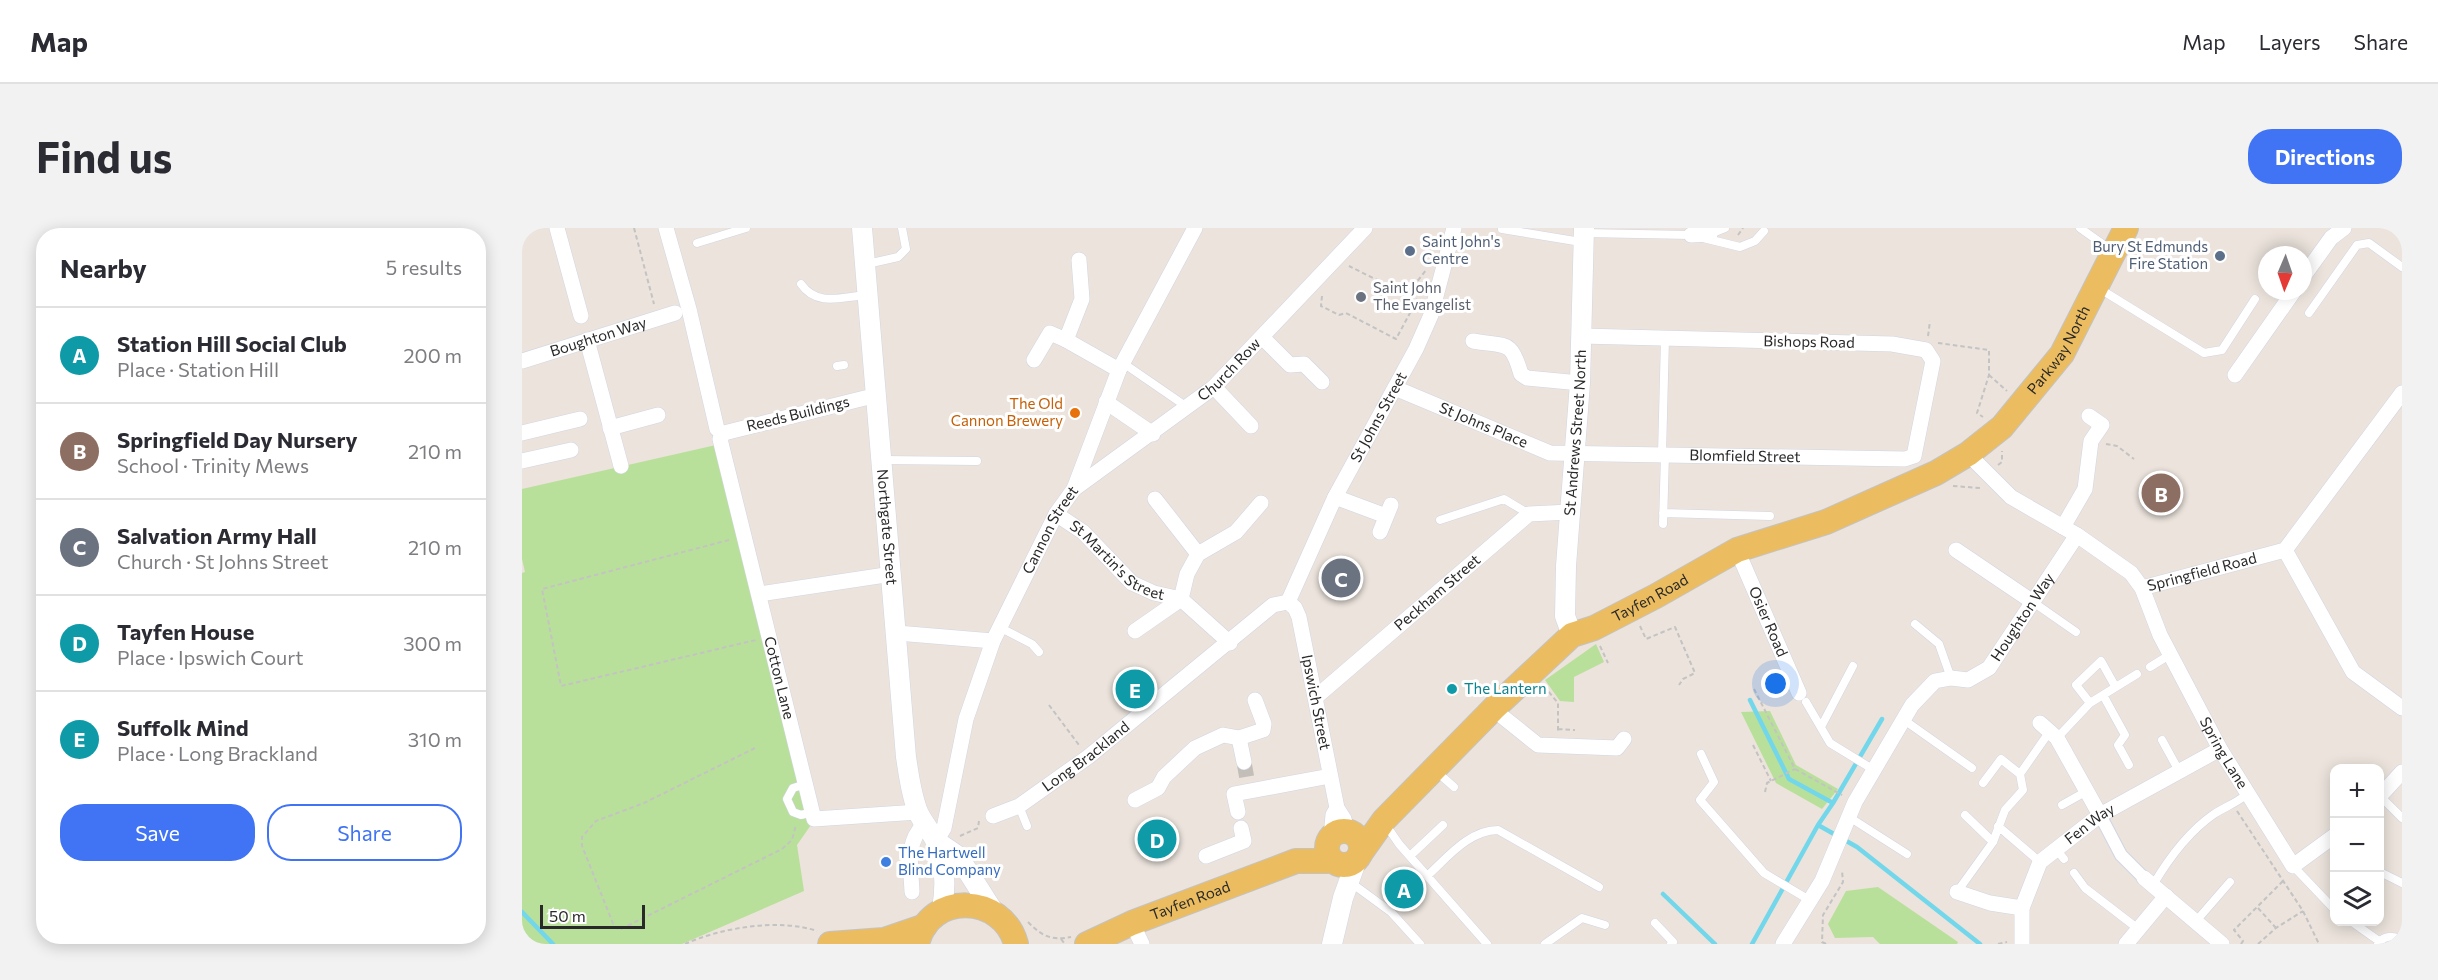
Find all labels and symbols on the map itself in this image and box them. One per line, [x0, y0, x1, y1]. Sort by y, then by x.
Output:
place label: Saint John's Centre [1422, 232, 1501, 267]
place label: Bury St Edmunds Fire Station [2093, 237, 2208, 272]
marker: Saint John's Centre [1403, 244, 1417, 258]
north arrow [2258, 246, 2312, 300]
marker: Bury St Edmunds Fire Station [2213, 249, 2227, 263]
place label: Saint John The Evangelist [1373, 278, 1471, 313]
marker: Saint John The Evangelist [1354, 290, 1368, 304]
street label: Parkway North [2023, 302, 2093, 397]
street label: Boughton Way [548, 312, 649, 360]
street label: Bishops Road [1763, 331, 1855, 351]
street label: Church Row [1193, 334, 1264, 404]
street label: St Andrews Street North [1560, 349, 1589, 516]
street label: St Johns Street [1346, 368, 1410, 465]
street label: Reeds Buildings [744, 391, 851, 435]
place label: The Old Cannon Brewery [951, 394, 1063, 429]
street label: St Johns Place [1437, 398, 1531, 451]
marker: The Old Cannon Brewery [1068, 406, 1082, 420]
street label: Blomfield Street [1689, 445, 1801, 465]
street label: Northgate Street [874, 468, 902, 586]
pin: B [2142, 470, 2180, 516]
street label: Cannon Street [1018, 482, 1081, 577]
street label: St Martin's Street [1067, 516, 1166, 603]
street label: Springfield Road [2145, 548, 2258, 594]
street label: Peckham Street [1390, 550, 1483, 634]
pin: C [1322, 556, 1360, 600]
street label: Houghton Way [1986, 569, 2058, 664]
street label: Tayfen Road [1609, 570, 1691, 625]
street label: Osier Road [1746, 583, 1792, 659]
street label: Cotton Lane [761, 634, 799, 721]
street label: Ipswich Street [1299, 653, 1335, 751]
pin: E [1116, 666, 1154, 712]
your location [1761, 669, 1790, 698]
place label: The Lantern [1464, 679, 1547, 697]
marker: The Lantern [1445, 682, 1459, 696]
street label: Spring Lane [2197, 714, 2253, 792]
street label: Long Brackland [1038, 717, 1133, 795]
street label: Fen Way [2060, 799, 2117, 847]
pin: D [1138, 816, 1176, 862]
place label: The Hartwell Blind Company [898, 843, 1001, 878]
marker: The Hartwell Blind Company [879, 855, 893, 869]
pin: A [1384, 866, 1424, 912]
street label: Tayfen Road [1148, 877, 1232, 923]
scale bar [540, 902, 645, 930]

